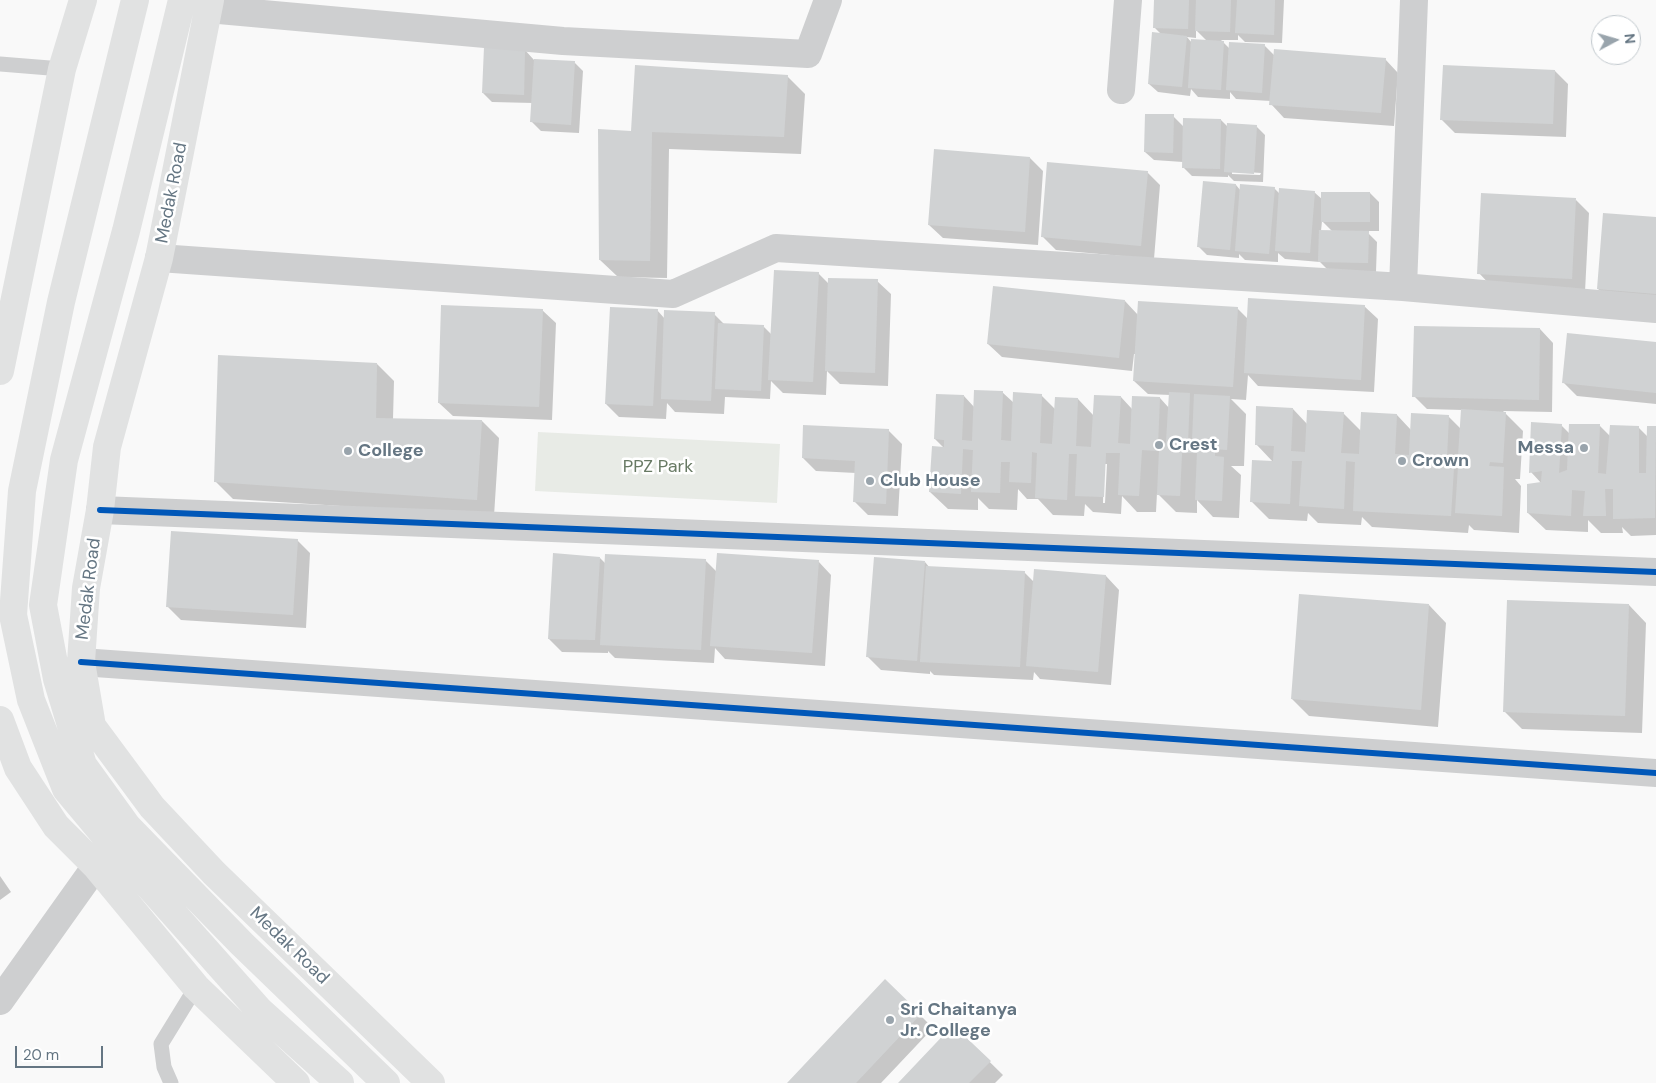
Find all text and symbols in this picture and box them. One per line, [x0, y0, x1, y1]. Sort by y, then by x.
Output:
north arrow [1591, 15, 1641, 65]
text: N [1620, 33, 1639, 45]
street label: Medak Road [152, 141, 192, 245]
place label: Crest [1169, 434, 1217, 456]
place label: Messa [1518, 437, 1574, 459]
marker: Crest [1153, 439, 1165, 451]
place label: College [358, 440, 424, 462]
marker: Messa [1578, 442, 1590, 454]
marker: College [342, 445, 354, 457]
place label: Crown [1412, 450, 1469, 472]
marker: Crown [1396, 455, 1408, 467]
park label: PPZ Park [623, 456, 693, 478]
place label: Club House [880, 470, 981, 492]
marker: Club House [864, 475, 876, 487]
street label: Medak Road [72, 537, 106, 641]
street label: Medak Road [245, 903, 333, 989]
place label: Sri Chaitanya Jr. College [900, 999, 1017, 1042]
marker: Sri Chaitanya Jr. College [884, 1014, 896, 1026]
scale bar [18, 1036, 105, 1068]
text: 20 m [23, 1045, 59, 1065]

